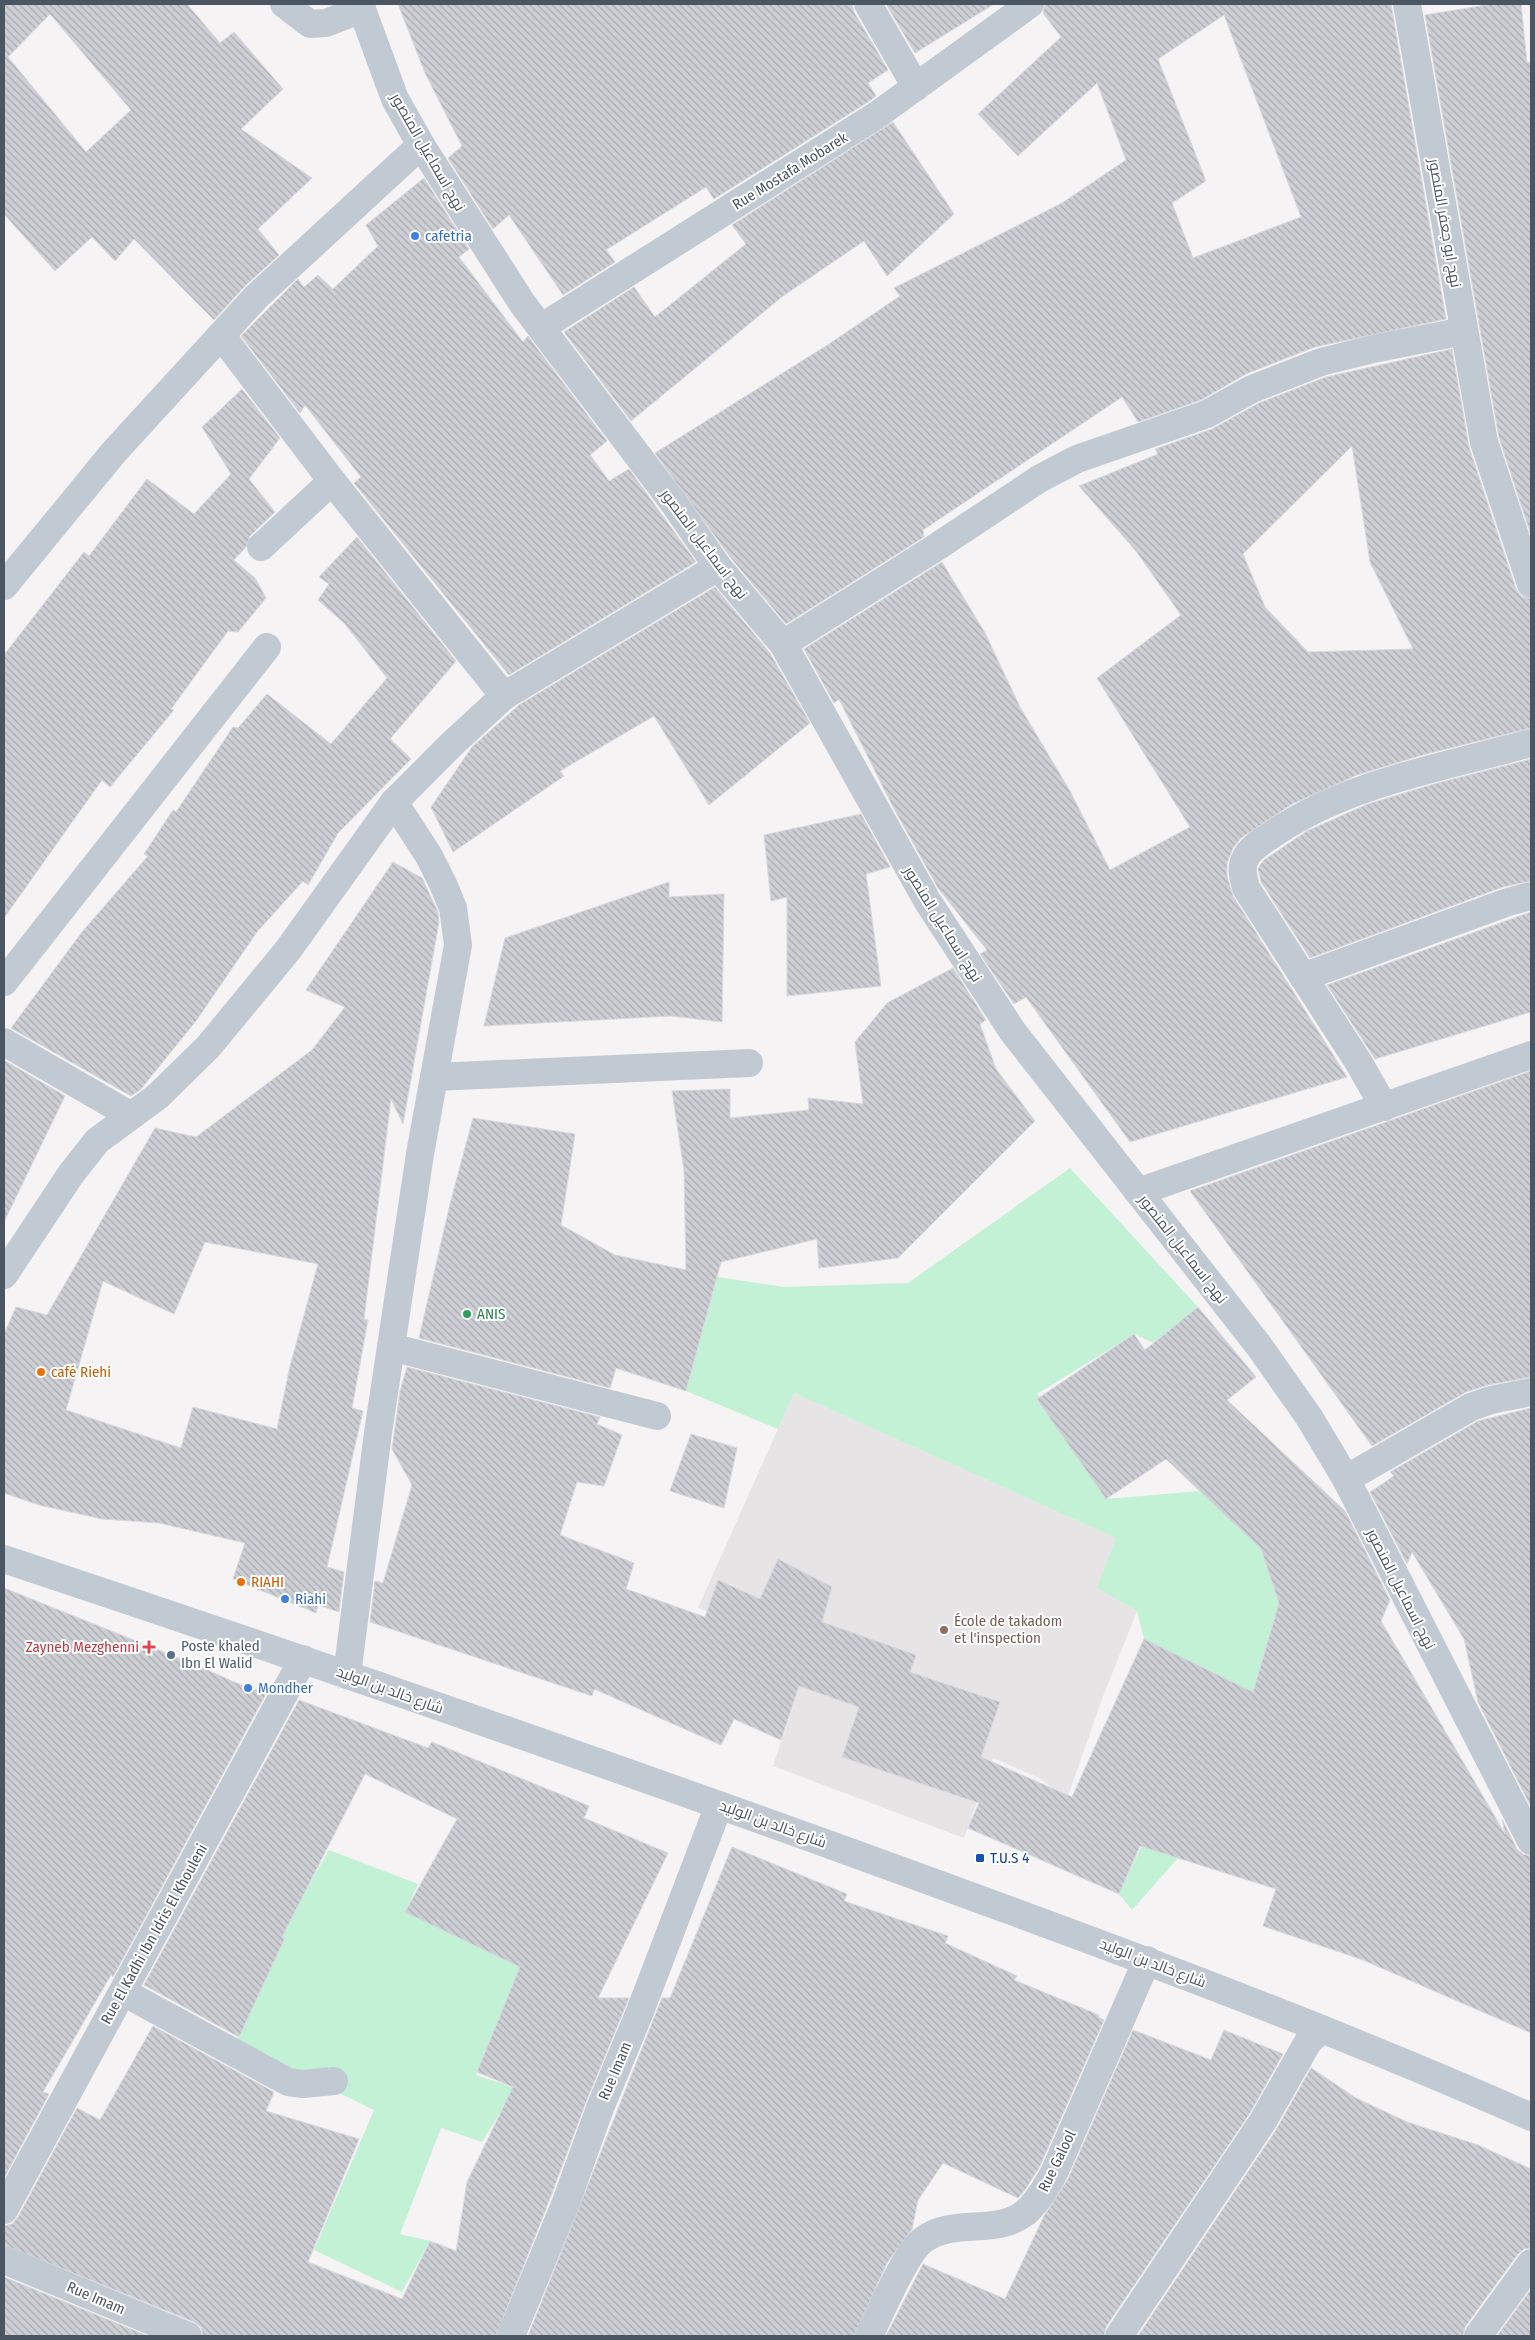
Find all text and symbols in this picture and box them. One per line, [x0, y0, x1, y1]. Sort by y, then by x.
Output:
street label: نهج اسماعيل المنصور [385, 89, 469, 215]
street label: Rue Mostafa Mobarek [729, 128, 851, 214]
street label: نهج ابو جعفر المنصور [1423, 156, 1465, 289]
place label: cafetria [425, 227, 472, 245]
marker: cafetria [409, 230, 421, 242]
street label: نهج اسماعيل المنصور [655, 485, 751, 604]
street label: نهج اسماعيل المنصور [898, 862, 986, 986]
street label: نهج اسماعيل المنصور [1133, 1190, 1231, 1308]
place label: ANIS [477, 1305, 505, 1323]
marker: ANIS [461, 1308, 473, 1320]
place label: café Riehi [51, 1363, 111, 1381]
marker: café Riehi [35, 1366, 47, 1378]
street label: نهج اسماعيل المنصور [1360, 1525, 1439, 1653]
place label: RIAHI [251, 1573, 284, 1591]
marker: RIAHI [235, 1576, 247, 1588]
place label: Riahi [295, 1590, 326, 1608]
marker: Riahi [279, 1593, 291, 1605]
place label: École de takadom et l'inspection [954, 1612, 1062, 1647]
marker: École de takadom et l'inspection [938, 1624, 950, 1636]
place label: Poste khaled Ibn El Walid [181, 1637, 260, 1672]
place label: Zayneb Mezghenni [26, 1638, 139, 1656]
marker: Zayneb Mezghenni [143, 1641, 155, 1653]
marker: Poste khaled Ibn El Walid [165, 1649, 177, 1661]
street label: شارع خالد بن الوليد [333, 1662, 446, 1720]
place label: Mondher [258, 1679, 314, 1697]
marker: Mondher [242, 1682, 254, 1694]
street label: شارع خالد بن الوليد [716, 1796, 829, 1854]
street label: Rue El Kadhi Ibn Idris El Khouleni [97, 1841, 211, 2027]
place label: T.U.S 4 [990, 1849, 1029, 1867]
marker: T.U.S 4 [974, 1852, 986, 1864]
street label: شارع خالد بن الوليد [1097, 1934, 1209, 1993]
street label: Rue Imam [595, 2039, 635, 2103]
street label: Rue Galool [1034, 2127, 1080, 2195]
street label: Rue Imam [64, 2278, 128, 2318]

